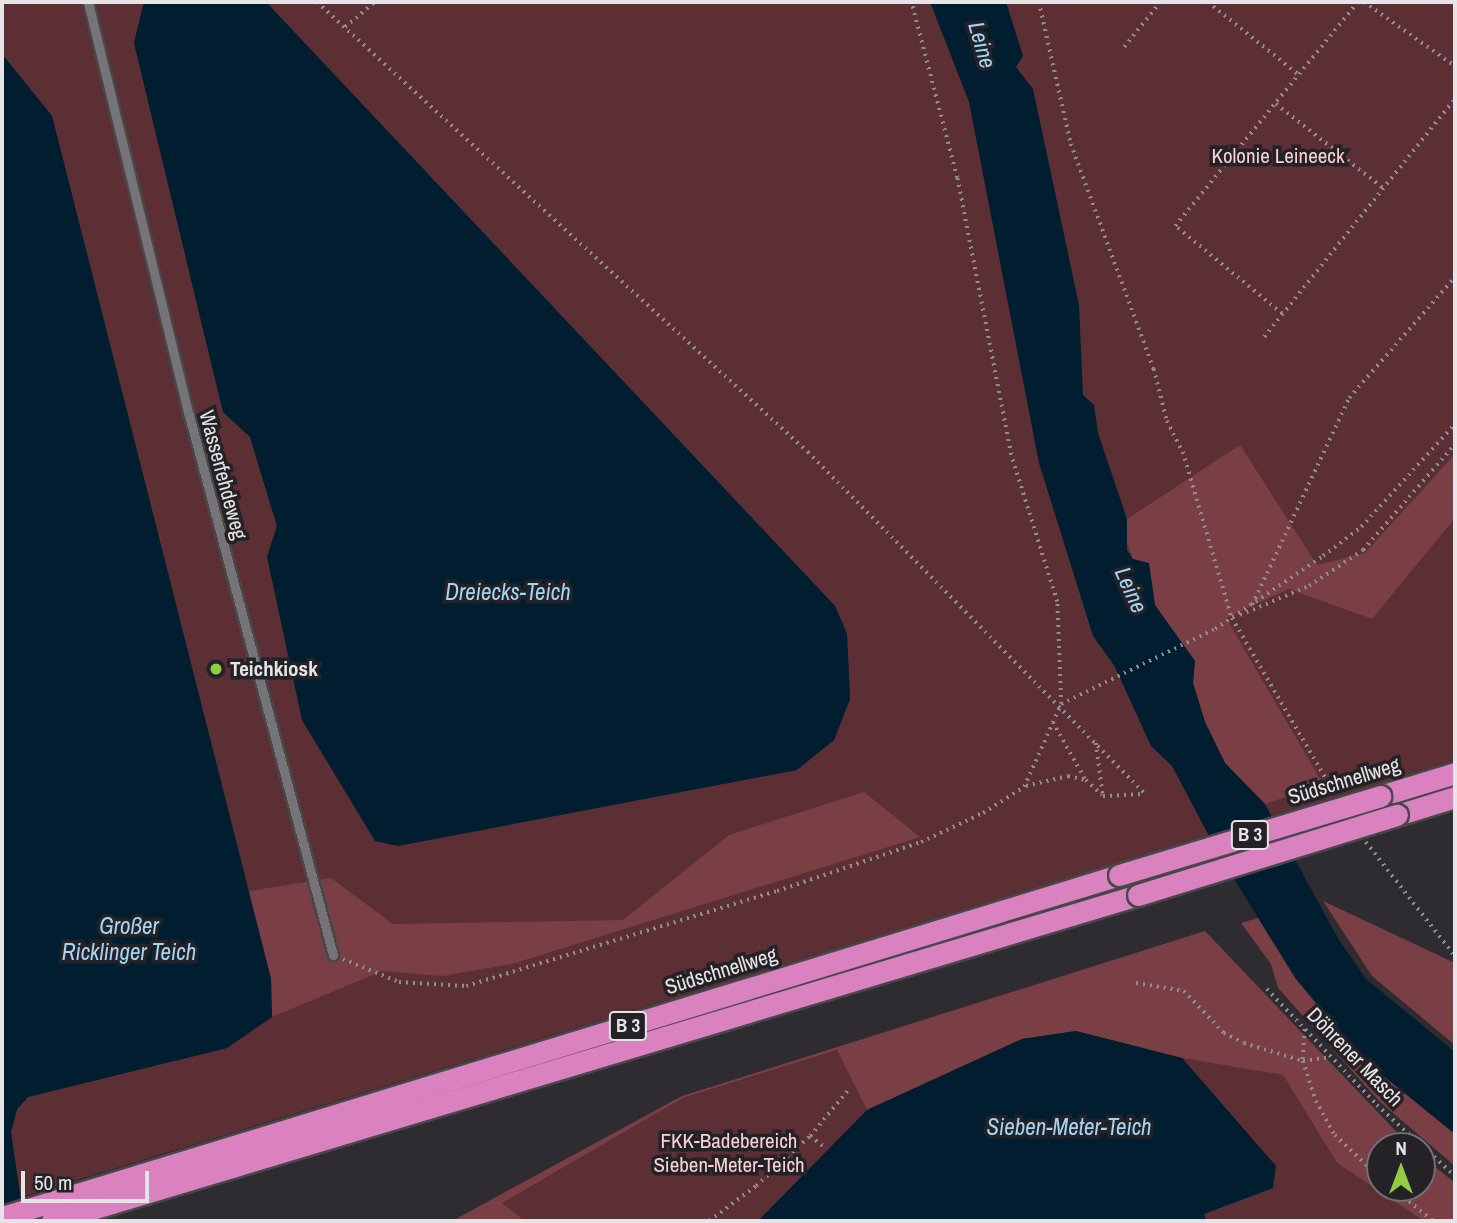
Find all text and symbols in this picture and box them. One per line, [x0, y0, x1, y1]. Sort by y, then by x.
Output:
water label: Leine [962, 19, 1002, 71]
park label: Kolonie Leineeck [1211, 143, 1345, 169]
street label: Wasserfehdeweg [194, 408, 252, 542]
water label: Leine [1109, 563, 1153, 617]
water label: Dreiecks-Teich [445, 578, 571, 606]
place label: Teichkiosk [230, 656, 318, 682]
marker: Teichkiosk [208, 661, 224, 677]
street label: Südschnellweg [1285, 752, 1403, 810]
road number: B 3 [1231, 820, 1269, 850]
water label: Großer Ricklinger Teich [62, 912, 196, 966]
street label: Südschnellweg [662, 942, 780, 1000]
street label: Döhrener Masch [1302, 1002, 1408, 1112]
road number: B 3 [609, 1010, 647, 1042]
water label: Sieben-Meter-Teich [986, 1113, 1152, 1141]
park label: FKK-Badebereich Sieben-Meter-Teich [653, 1128, 805, 1178]
north arrow [1366, 1132, 1436, 1202]
text: N [1395, 1135, 1407, 1161]
scale bar [24, 1156, 152, 1200]
text: 50 m [34, 1168, 72, 1197]

